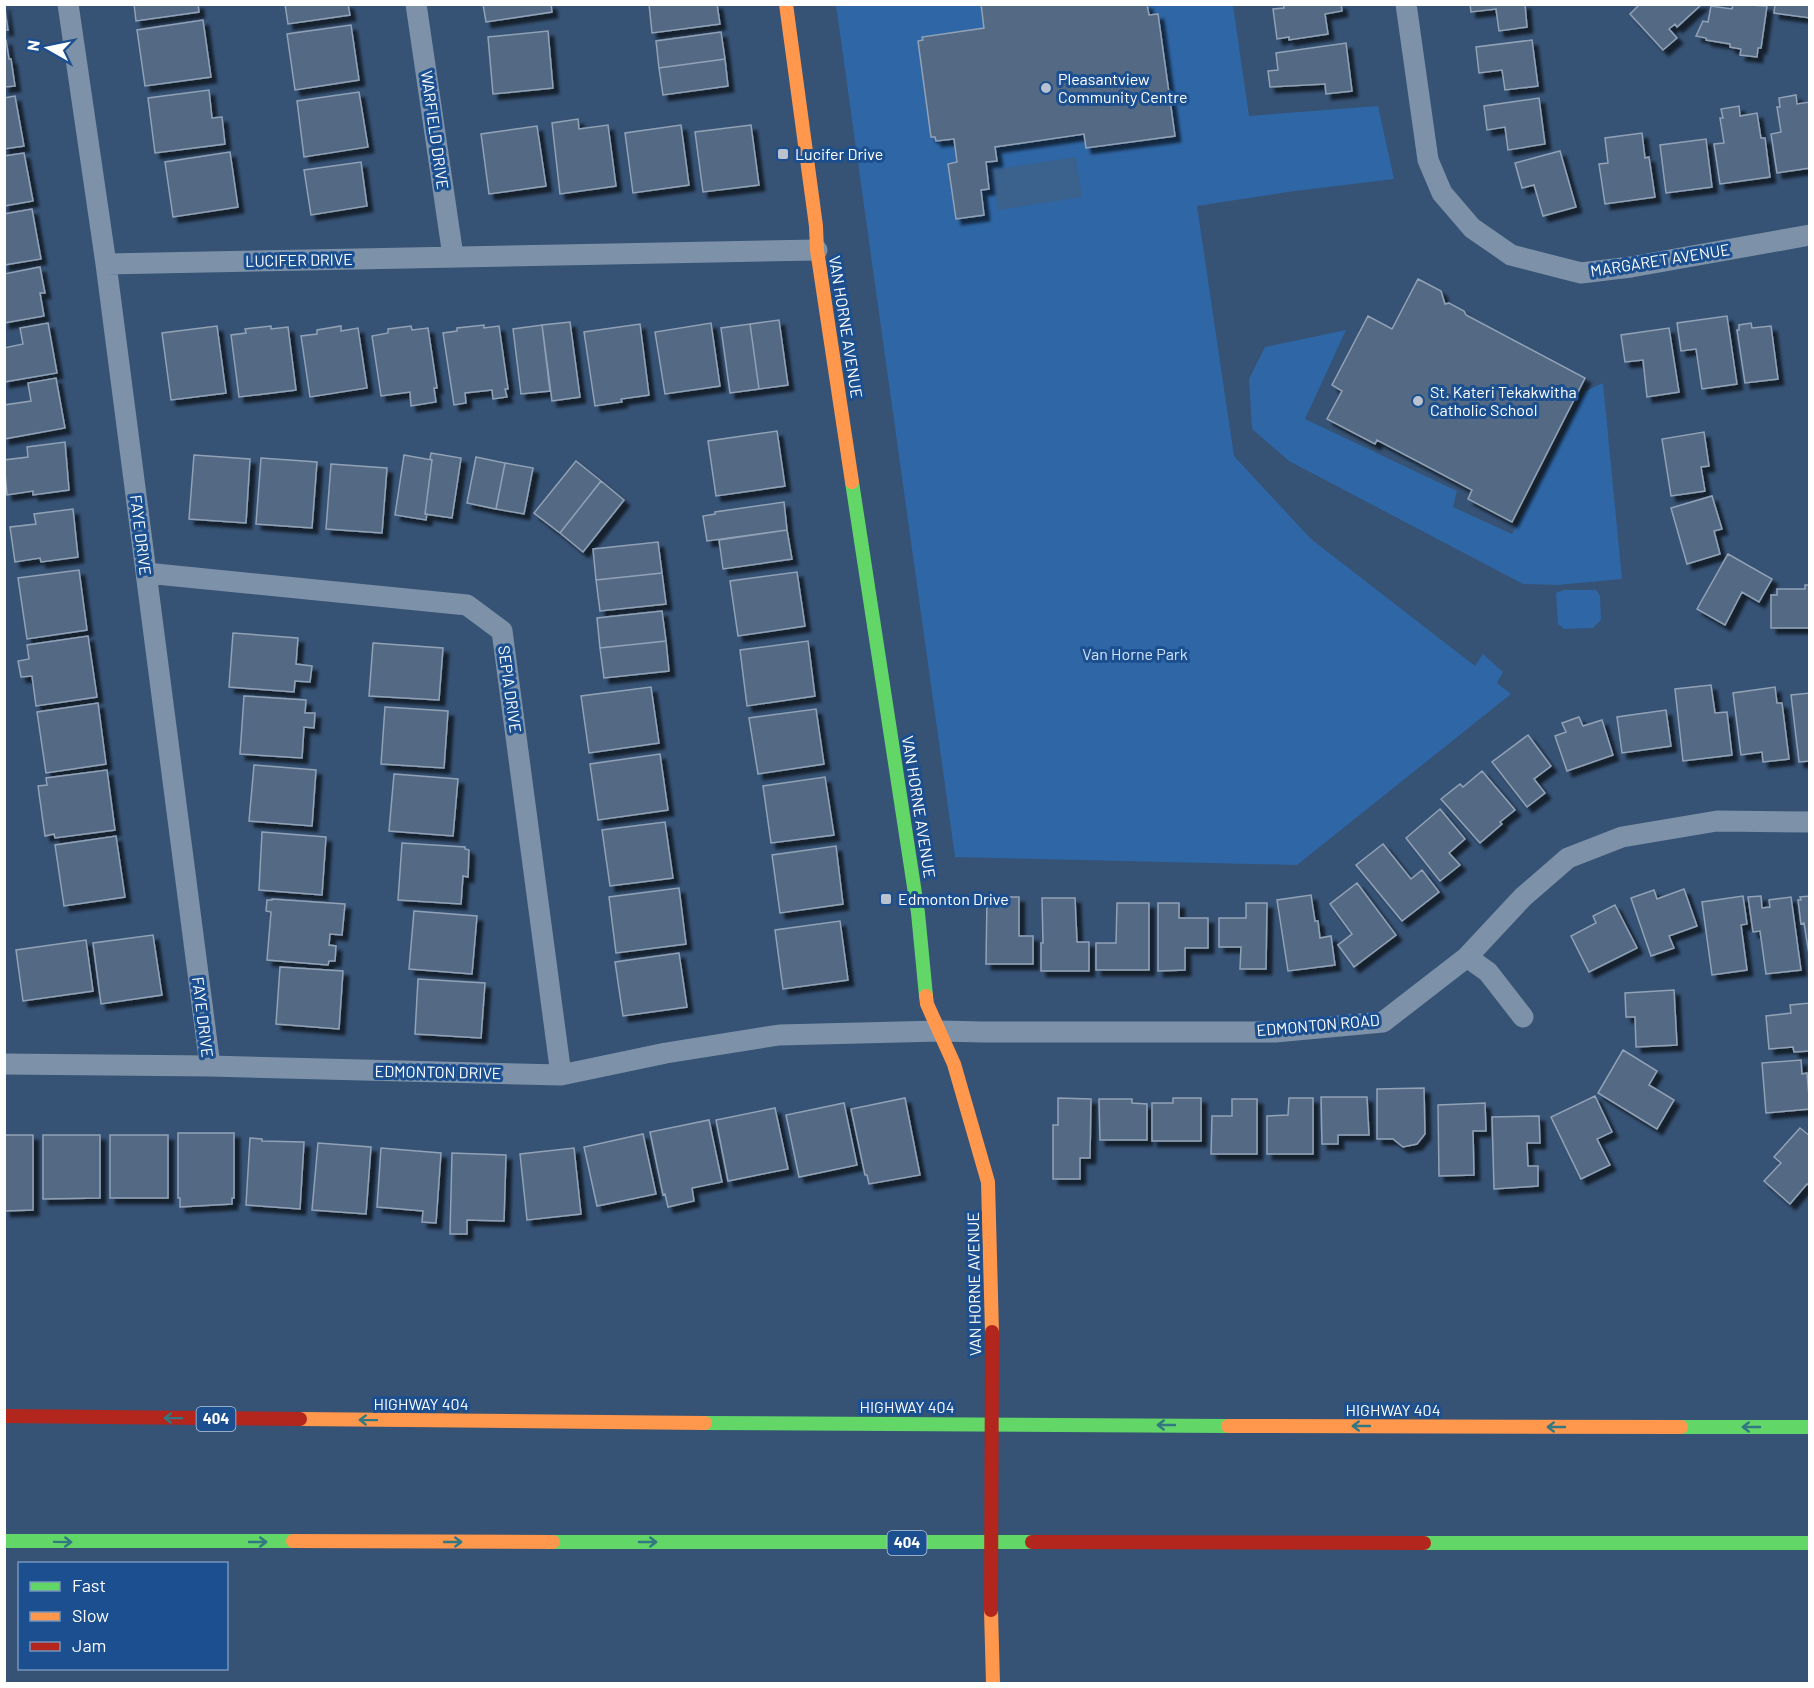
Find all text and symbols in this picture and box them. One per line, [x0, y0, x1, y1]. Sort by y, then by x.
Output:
north arrow [18, 18, 78, 78]
text: N [22, 39, 43, 52]
street label: WARFIELD DRIVE [418, 69, 453, 191]
place label: Pleasantview Community Centre [1058, 69, 1188, 106]
marker: Pleasantview Community Centre [1039, 81, 1053, 95]
place label: Lucifer Drive [795, 144, 883, 163]
marker: Lucifer Drive [776, 147, 790, 161]
street label: MARGARET AVENUE [1589, 239, 1731, 280]
street label: LUCIFER DRIVE [245, 249, 353, 270]
street label: VAN HORNE AVENUE [826, 254, 867, 400]
place label: St. Kateri Tekakwitha Catholic School [1430, 382, 1577, 419]
marker: St. Kateri Tekakwitha Catholic School [1411, 394, 1425, 408]
street label: FAYE DRIVE [127, 493, 156, 576]
street label: SEPIA DRIVE [495, 644, 526, 734]
park label: Van Horne Park [1082, 644, 1188, 663]
street label: VAN HORNE AVENUE [899, 734, 940, 880]
place label: Edmonton Drive [898, 889, 1009, 908]
marker: Edmonton Drive [879, 892, 893, 906]
street label: FAYE DRIVE [189, 975, 218, 1058]
street label: EDMONTON ROAD [1256, 1010, 1380, 1039]
street label: EDMONTON DRIVE [374, 1061, 502, 1082]
street label: VAN HORNE AVENUE [963, 1212, 984, 1356]
street label: HIGHWAY 404 [374, 1394, 468, 1413]
street label: HIGHWAY 404 [860, 1397, 954, 1416]
street label: HIGHWAY 404 [1346, 1400, 1440, 1419]
road number: 404 [196, 1407, 236, 1431]
one-way arrow [164, 1412, 184, 1424]
one-way arrow [359, 1415, 379, 1426]
one-way arrow [1157, 1419, 1177, 1431]
one-way arrow [1352, 1420, 1372, 1432]
one-way arrow [1547, 1421, 1567, 1433]
one-way arrow [1742, 1421, 1762, 1433]
road number: 404 [888, 1531, 926, 1555]
one-way arrow [52, 1536, 72, 1548]
one-way arrow [247, 1536, 267, 1548]
one-way arrow [442, 1536, 462, 1548]
one-way arrow [637, 1536, 657, 1548]
legend [18, 1562, 228, 1670]
text: Fast [72, 1574, 106, 1596]
text: Slow [72, 1604, 109, 1626]
text: Jam [72, 1634, 106, 1656]

